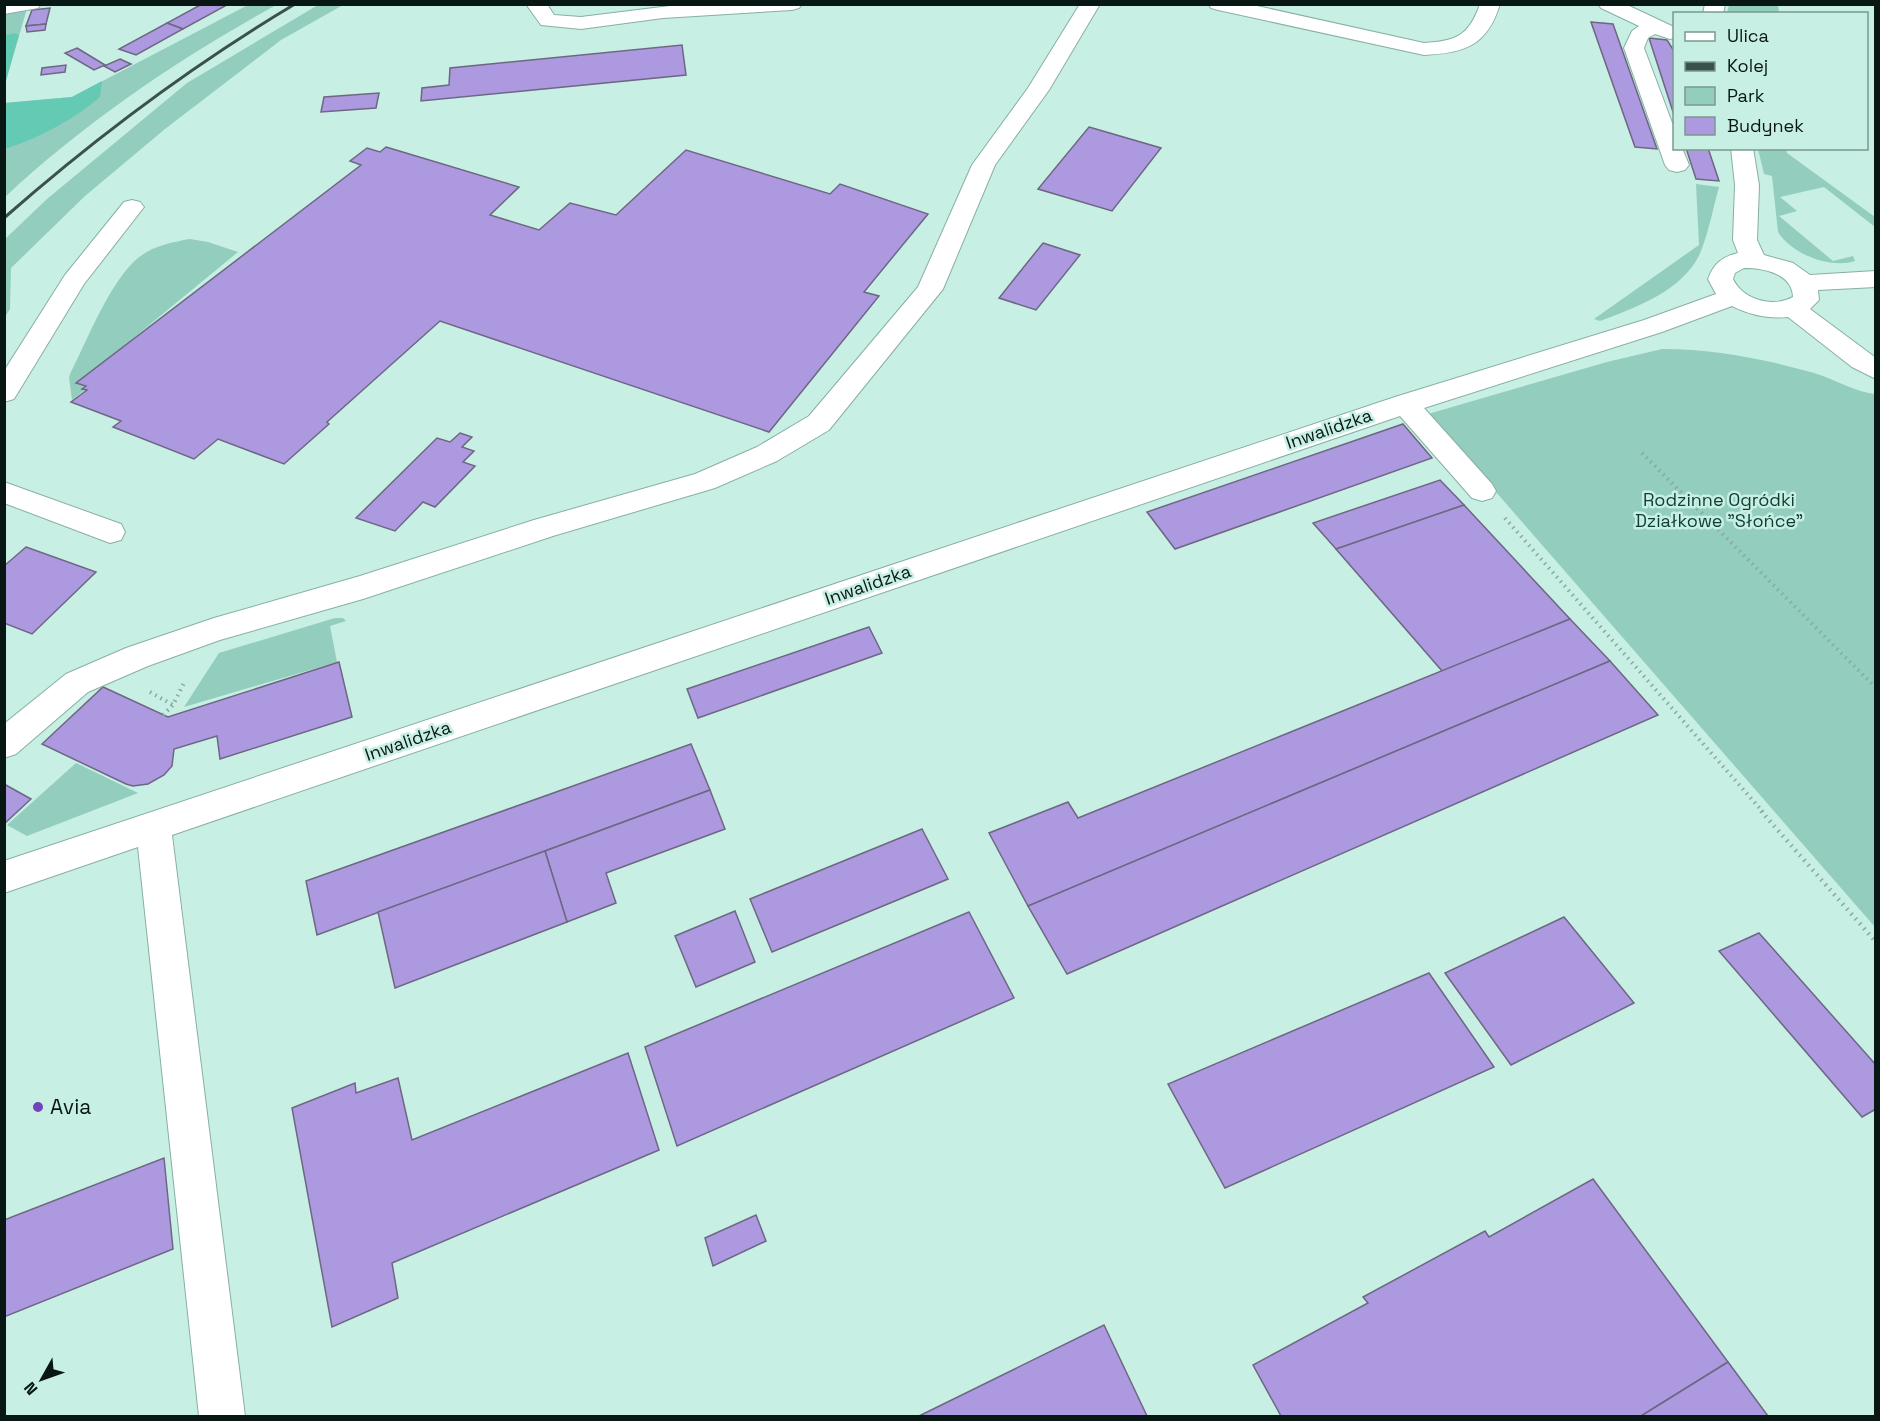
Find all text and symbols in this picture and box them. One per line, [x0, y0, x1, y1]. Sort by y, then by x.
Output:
legend [1673, 12, 1868, 150]
text: Ulica [1727, 24, 1769, 47]
text: Kolej [1727, 54, 1768, 77]
text: Park [1727, 84, 1765, 107]
text: Budynek [1727, 114, 1804, 137]
street label: Inwalidzka [1283, 403, 1375, 454]
park label: Rodzinne Ogródki Działkowe "Słońce" [1635, 488, 1803, 532]
street label: Inwalidzka [822, 559, 914, 610]
street label: Inwalidzka [362, 715, 454, 766]
place label: Avia [50, 1093, 91, 1120]
marker: Avia [31, 1100, 45, 1114]
north arrow [12, 1349, 72, 1409]
text: N [19, 1377, 42, 1399]

